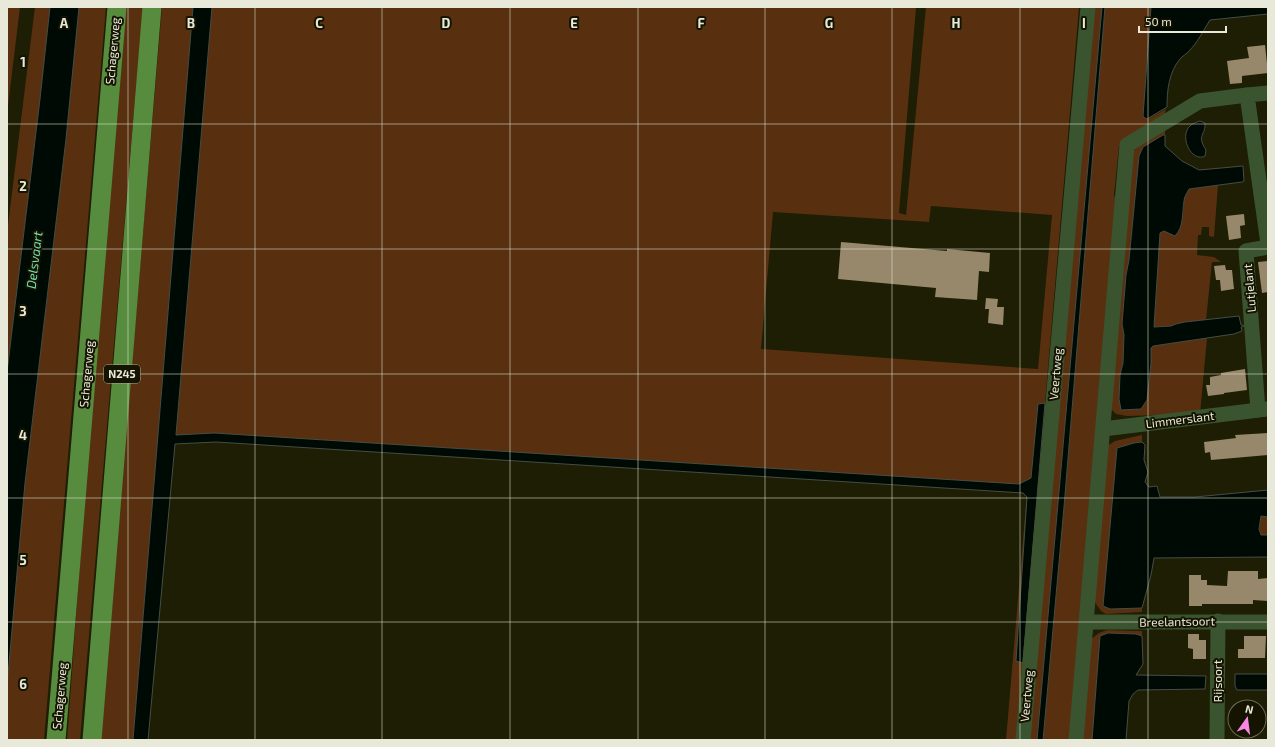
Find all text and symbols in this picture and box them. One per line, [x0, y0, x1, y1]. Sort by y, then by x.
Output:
scale bar [1139, 8, 1226, 34]
text: 50 m [1145, 14, 1172, 28]
text: A [60, 15, 69, 31]
text: B [187, 15, 195, 31]
text: C [315, 15, 323, 31]
text: D [442, 15, 451, 31]
text: E [570, 15, 578, 31]
text: F [697, 15, 705, 31]
text: G [825, 15, 833, 31]
text: H [952, 15, 961, 31]
text: I [1082, 15, 1086, 31]
street label: Schagerweg [102, 17, 122, 85]
text: 1 [20, 54, 26, 70]
text: 2 [19, 178, 27, 194]
water label: Delsvaart [23, 230, 45, 290]
street label: Lutjelant [1240, 263, 1259, 313]
text: 3 [19, 303, 27, 319]
street label: Schagerweg [76, 340, 96, 408]
street label: Veertweg [1046, 347, 1064, 400]
road number: N245 [104, 365, 140, 383]
street label: Limmerslant [1145, 408, 1216, 430]
text: 4 [19, 427, 27, 443]
text: 5 [19, 552, 27, 568]
street label: Breelantsoort [1139, 613, 1215, 629]
street label: Rijsoort [1210, 659, 1225, 702]
street label: Schagerweg [49, 662, 69, 730]
street label: Veertweg [1017, 669, 1035, 722]
text: 6 [19, 676, 27, 692]
north arrow [1227, 699, 1267, 739]
text: N [1244, 702, 1255, 716]

